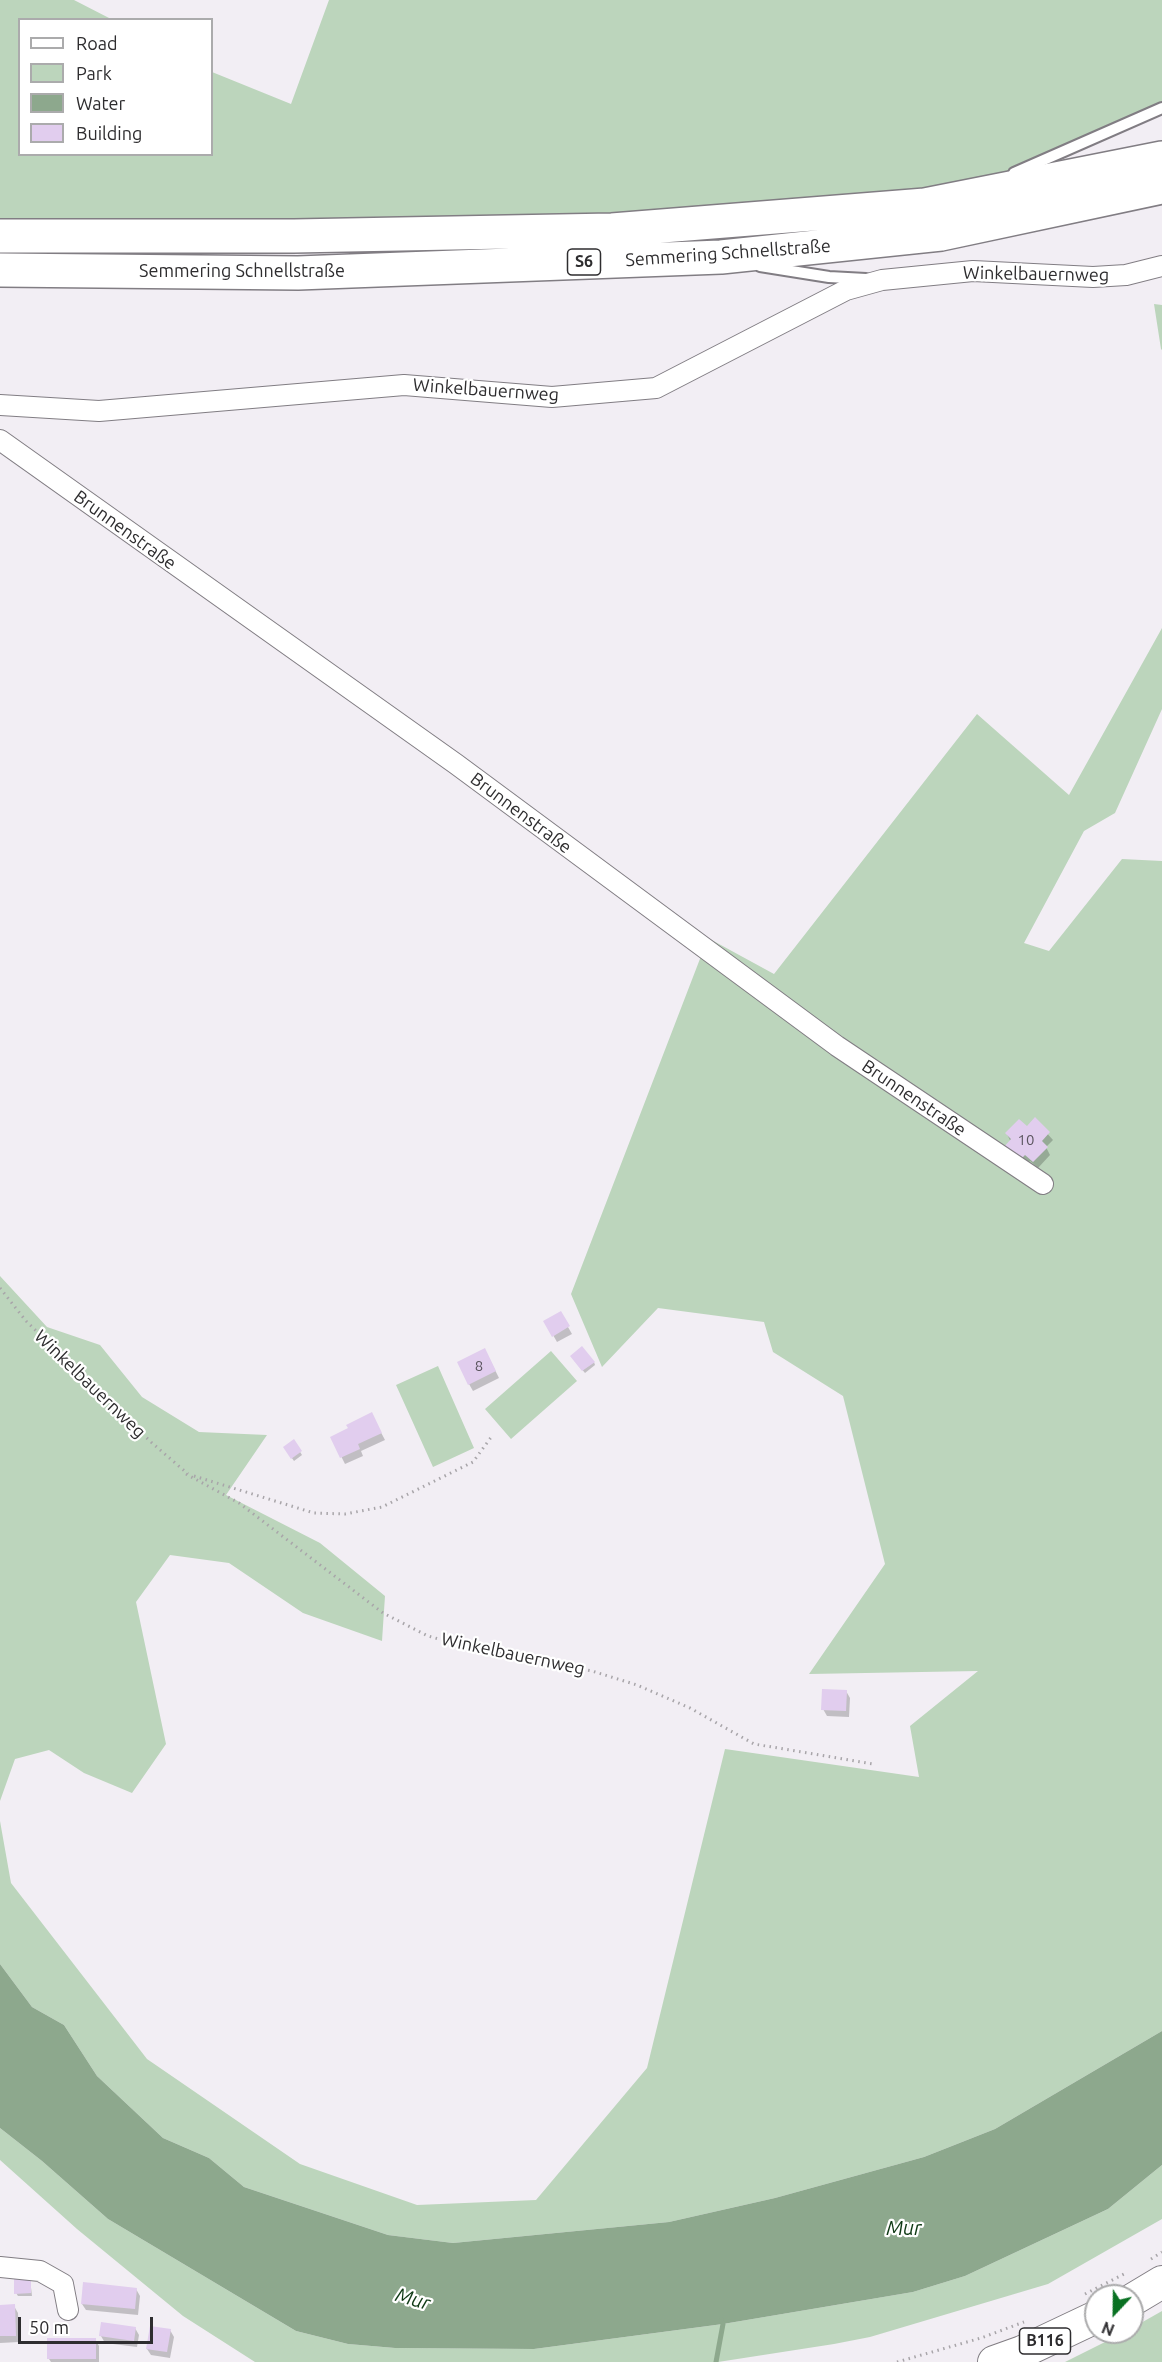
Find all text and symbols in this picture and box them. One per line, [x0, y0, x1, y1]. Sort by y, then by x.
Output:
legend [18, 18, 213, 156]
text: Road [76, 33, 118, 53]
text: Park [76, 63, 112, 83]
text: Water [76, 93, 125, 113]
text: Building [76, 123, 142, 143]
street label: Semmering Schnellstraße [625, 235, 831, 271]
road number: S6 [568, 249, 600, 275]
street label: Semmering Schnellstraße [139, 260, 345, 282]
street label: Winkelbauernweg [963, 262, 1109, 286]
street label: Winkelbauernweg [412, 374, 560, 406]
street label: Brunnenstraße [70, 486, 180, 574]
street label: Brunnenstraße [466, 768, 576, 858]
street label: Brunnenstraße [858, 1055, 970, 1141]
house number: 10 [1018, 1131, 1034, 1149]
street label: Winkelbauernweg [30, 1325, 150, 1443]
house number: 8 [475, 1357, 483, 1375]
street label: Winkelbauernweg [439, 1628, 587, 1680]
water label: Mur [886, 2216, 922, 2240]
water label: Mur [393, 2283, 433, 2315]
north arrow [1084, 2284, 1144, 2344]
scale bar [21, 2305, 156, 2343]
text: 50 m [29, 2317, 69, 2337]
text: N [1099, 2318, 1117, 2339]
road number: B116 [1020, 2328, 1070, 2354]

